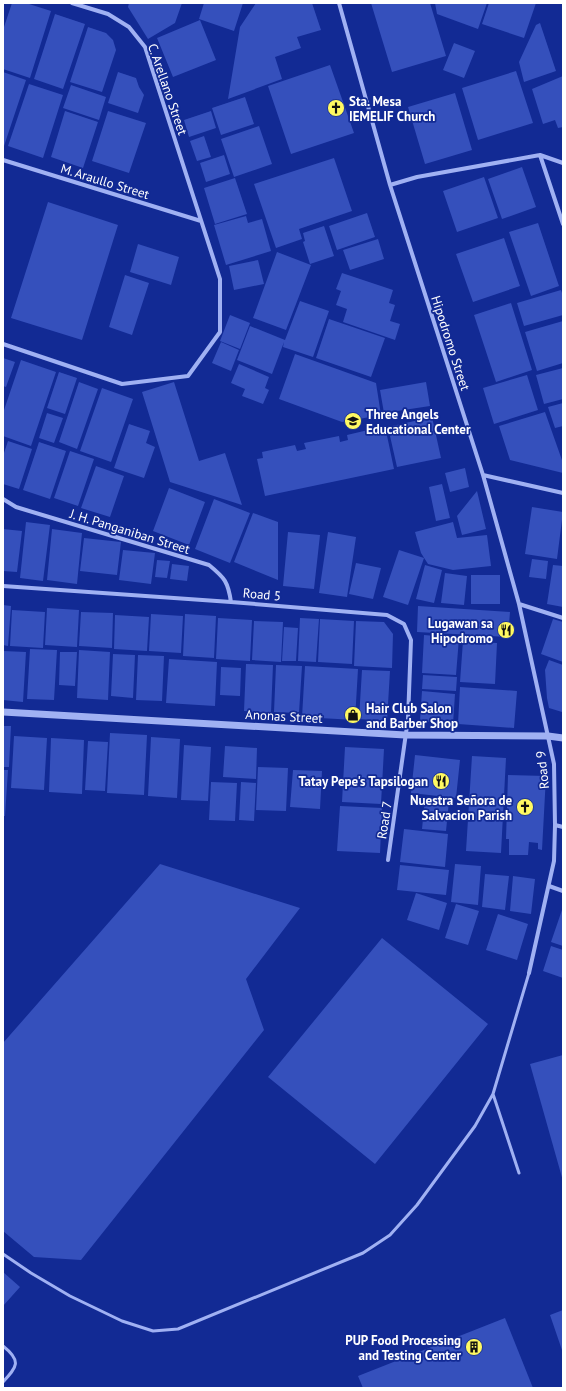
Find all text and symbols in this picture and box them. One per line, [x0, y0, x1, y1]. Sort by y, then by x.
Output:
street label: C. Arellano Street [144, 41, 191, 138]
place label: Sta. Mesa IEMELIF Church [349, 93, 435, 125]
church icon: Sta. Mesa IEMELIF Church [326, 98, 346, 118]
street label: M. Araullo Street [58, 160, 152, 203]
street label: Hipodromo Street [427, 294, 474, 393]
place label: Three Angels Educational Center [366, 406, 471, 438]
school or university icon: Three Angels Educational Center [343, 411, 363, 431]
street label: J. H. Panganiban Street [67, 505, 192, 558]
street label: Road 5 [242, 584, 282, 605]
place label: Lugawan sa Hipodromo [428, 615, 493, 647]
restaurant icon: Lugawan sa Hipodromo [496, 620, 516, 640]
place label: Hair Club Salon and Barber Shop [366, 700, 458, 732]
shop icon: Hair Club Salon and Barber Shop [343, 705, 363, 725]
street label: Anonas Street [245, 706, 324, 727]
street label: Road 9 [532, 750, 553, 790]
restaurant icon: Tatay Pepe's Tapsilogan [431, 771, 451, 791]
place label: Tatay Pepe's Tapsilogan [299, 773, 428, 790]
place label: Nuestra Señora de Salvacion Parish [410, 792, 512, 824]
church icon: Nuestra Señora de Salvacion Parish [515, 797, 535, 817]
street label: Road 7 [373, 800, 396, 840]
place label: PUP Food Processing and Testing Center [345, 1332, 461, 1364]
building icon: PUP Food Processing and Testing Center [464, 1337, 484, 1357]

